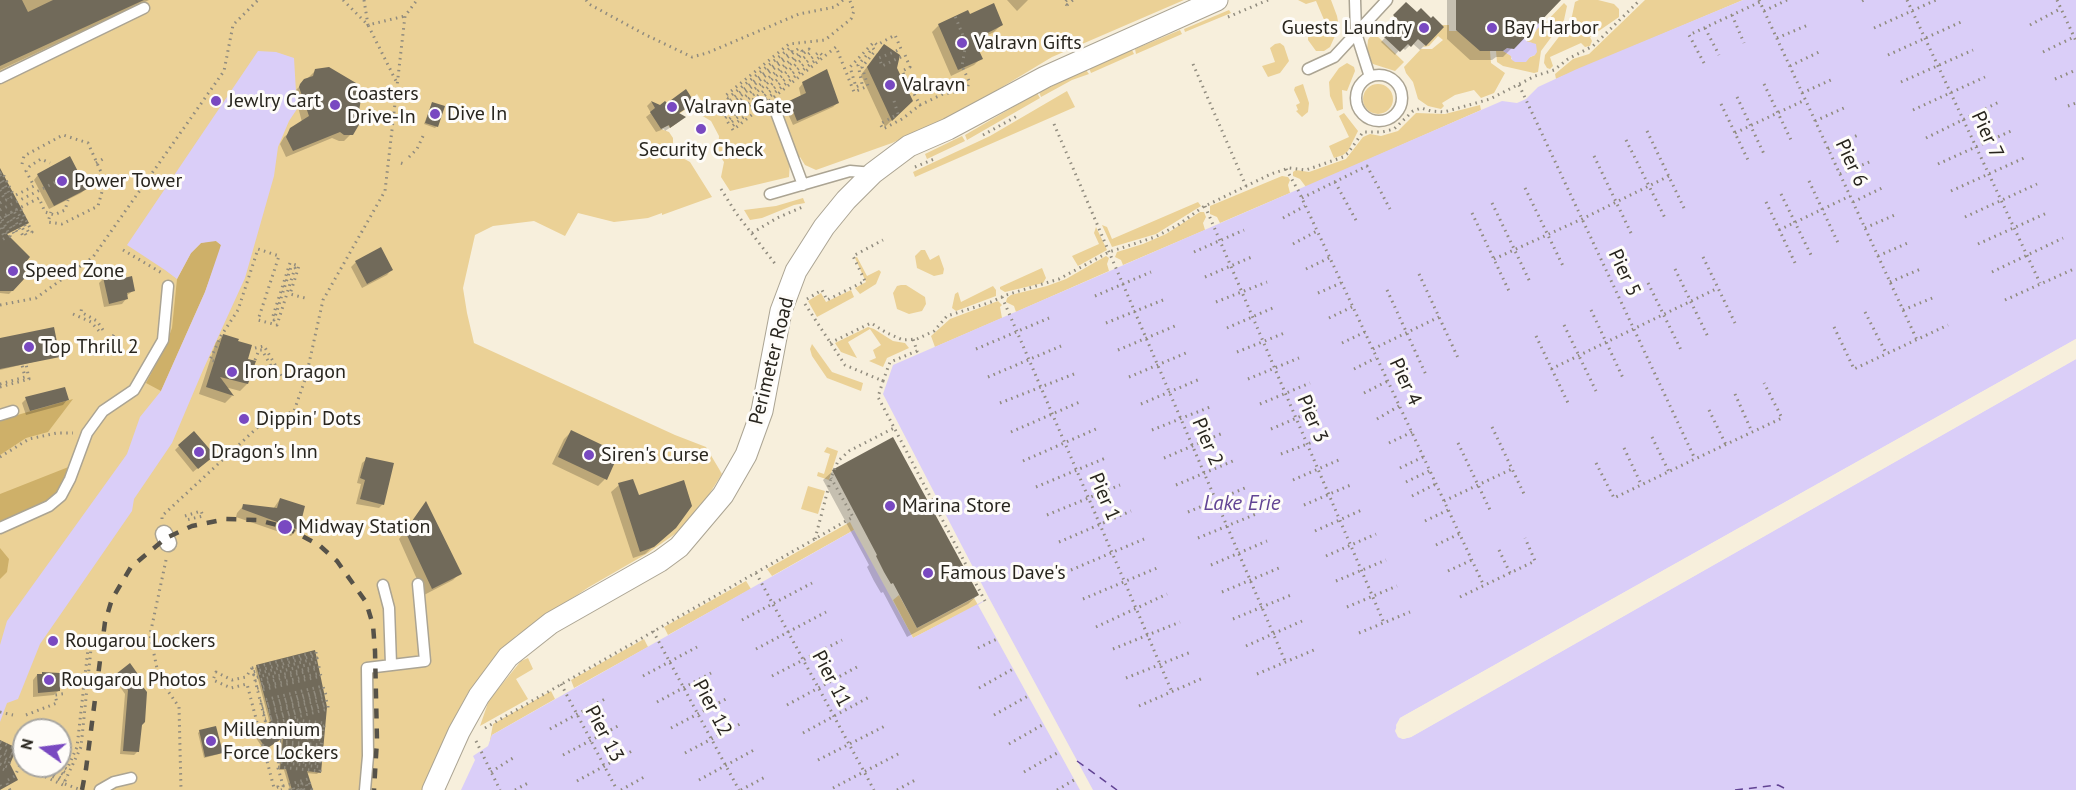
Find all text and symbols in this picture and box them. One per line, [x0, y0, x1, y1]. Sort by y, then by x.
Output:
place label: Guests Laundry [1281, 16, 1412, 40]
place label: Bay Harbor [1504, 16, 1599, 40]
marker: Guests Laundry [1417, 21, 1431, 35]
marker: Bay Harbor [1485, 21, 1499, 35]
place label: Valravn Gifts [974, 31, 1082, 55]
marker: Valravn Gifts [955, 36, 969, 50]
place label: Valravn [902, 73, 965, 97]
marker: Valravn [883, 78, 897, 92]
place label: Coasters Drive-In [347, 82, 419, 129]
place label: Jewlry Cart [228, 89, 321, 113]
marker: Jewlry Cart [209, 94, 223, 108]
place label: Valravn Gate [684, 95, 792, 119]
marker: Coasters Drive-In [328, 98, 342, 112]
marker: Valravn Gate [665, 100, 679, 114]
place label: Dive In [447, 102, 507, 126]
marker: Dive In [428, 107, 442, 121]
street label: Pier 7 [1966, 107, 2008, 163]
marker: Security Check [694, 122, 708, 136]
street label: Pier 6 [1830, 135, 1872, 191]
place label: Security Check [639, 138, 763, 162]
place label: Power Tower [74, 169, 182, 193]
marker: Power Tower [55, 174, 69, 188]
street label: Pier 5 [1603, 245, 1645, 301]
place label: Speed Zone [25, 259, 124, 283]
marker: Speed Zone [6, 264, 20, 278]
street label: Perimeter Road [745, 295, 799, 427]
place label: Top Thrill 2 [41, 335, 139, 359]
marker: Top Thrill 2 [22, 340, 36, 354]
street label: Pier 4 [1384, 354, 1426, 410]
place label: Iron Dragon [244, 360, 346, 384]
marker: Iron Dragon [225, 365, 239, 379]
street label: Pier 3 [1291, 391, 1333, 447]
place label: Dippin' Dots [256, 407, 361, 431]
marker: Dippin' Dots [237, 412, 251, 426]
street label: Pier 2 [1186, 414, 1228, 470]
place label: Dragon's Inn [211, 440, 318, 464]
place label: Siren's Curse [601, 443, 709, 467]
marker: Dragon's Inn [192, 445, 206, 459]
marker: Siren's Curse [582, 448, 596, 462]
street label: Pier 1 [1083, 469, 1125, 525]
water label: Lake Erie [1204, 491, 1280, 517]
place label: Marina Store [902, 494, 1011, 518]
marker: Marina Store [883, 499, 897, 513]
place label: Midway Station [298, 515, 430, 539]
marker: Midway Station [276, 518, 294, 536]
place label: Famous Dave's [940, 561, 1066, 585]
marker: Famous Dave's [921, 566, 935, 580]
place label: Rougarou Lockers [65, 629, 215, 653]
marker: Rougarou Lockers [46, 634, 60, 648]
street label: Pier 11 [806, 647, 856, 711]
place label: Rougarou Photos [61, 668, 206, 692]
marker: Rougarou Photos [42, 673, 56, 687]
street label: Pier 12 [687, 676, 737, 740]
street label: Pier 13 [579, 702, 629, 766]
north arrow [12, 718, 72, 778]
place label: Millennium Force Lockers [223, 718, 339, 765]
marker: Millennium Force Lockers [204, 734, 218, 748]
text: N [15, 737, 37, 752]

